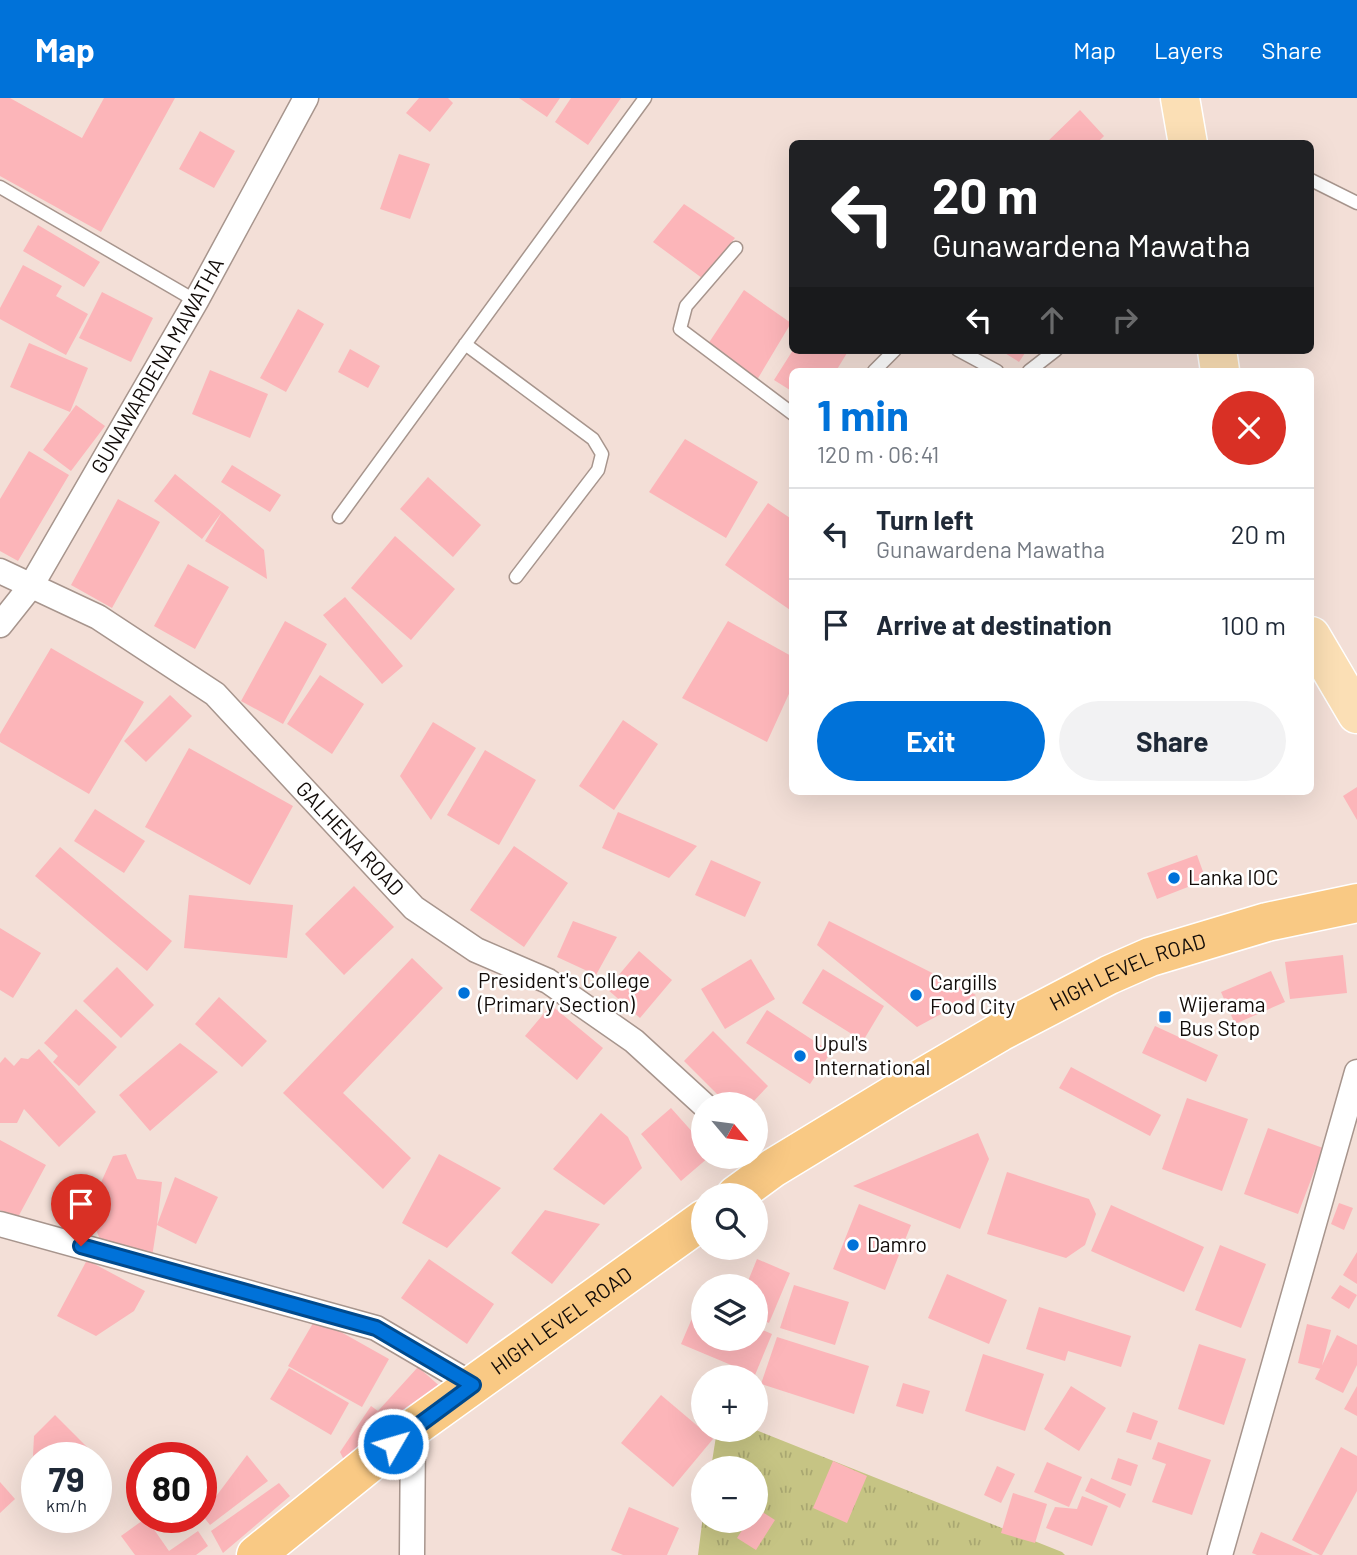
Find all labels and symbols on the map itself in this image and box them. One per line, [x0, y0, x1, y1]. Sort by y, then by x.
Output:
street label: GUNAWARDENA MAWATHA [85, 253, 228, 477]
street label: GALHENA ROAD [292, 775, 410, 900]
place label: Lanka IOC [1188, 864, 1278, 889]
marker: Lanka IOC [1166, 870, 1182, 886]
street label: HIGH LEVEL ROAD [1045, 927, 1208, 1015]
place label: President's College (Primary Section) [477, 967, 650, 1016]
place label: Cargills Food City [930, 969, 1015, 1018]
marker: President's College (Primary Section) [456, 985, 472, 1001]
marker: Cargills Food City [908, 987, 924, 1003]
place label: Wijerama Bus Stop [1179, 991, 1266, 1040]
marker: Wijerama Bus Stop [1157, 1009, 1173, 1025]
place label: Upul's International [814, 1030, 930, 1079]
marker: Upul's International [792, 1048, 808, 1064]
north arrow [691, 1092, 768, 1169]
pin [51, 1174, 111, 1246]
place label: Damro [867, 1231, 927, 1256]
marker: Damro [845, 1237, 861, 1253]
street label: HIGH LEVEL ROAD [485, 1261, 636, 1379]
position arrow [356, 1407, 430, 1481]
speed limit sign: 80 [126, 1442, 217, 1533]

